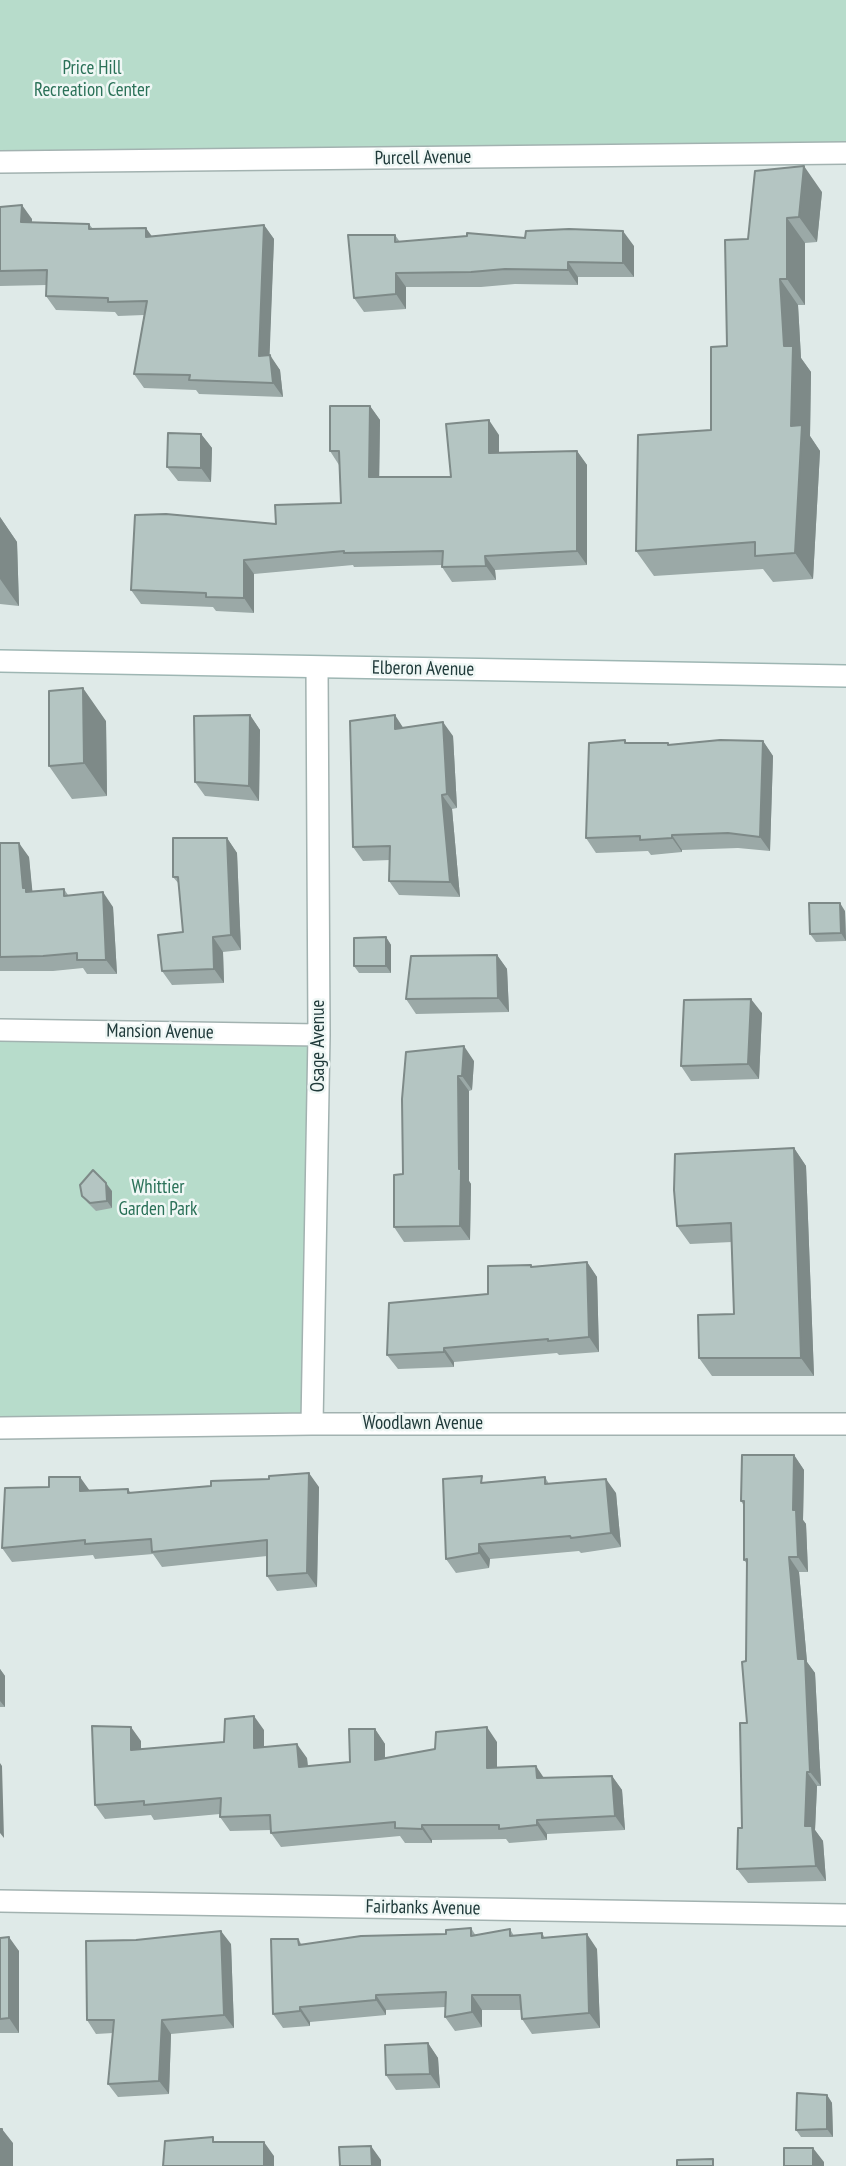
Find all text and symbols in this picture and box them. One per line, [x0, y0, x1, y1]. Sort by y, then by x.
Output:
park label: Price Hill Recreation Center [34, 58, 150, 102]
street label: Purcell Avenue [374, 146, 472, 170]
street label: Elberon Avenue [372, 657, 474, 681]
street label: Osage Avenue [308, 1000, 330, 1092]
street label: Mansion Avenue [106, 1020, 214, 1044]
park label: Whittier Garden Park [119, 1177, 197, 1221]
street label: Woodlawn Avenue [363, 1413, 483, 1435]
street label: Fairbanks Avenue [365, 1896, 481, 1920]

